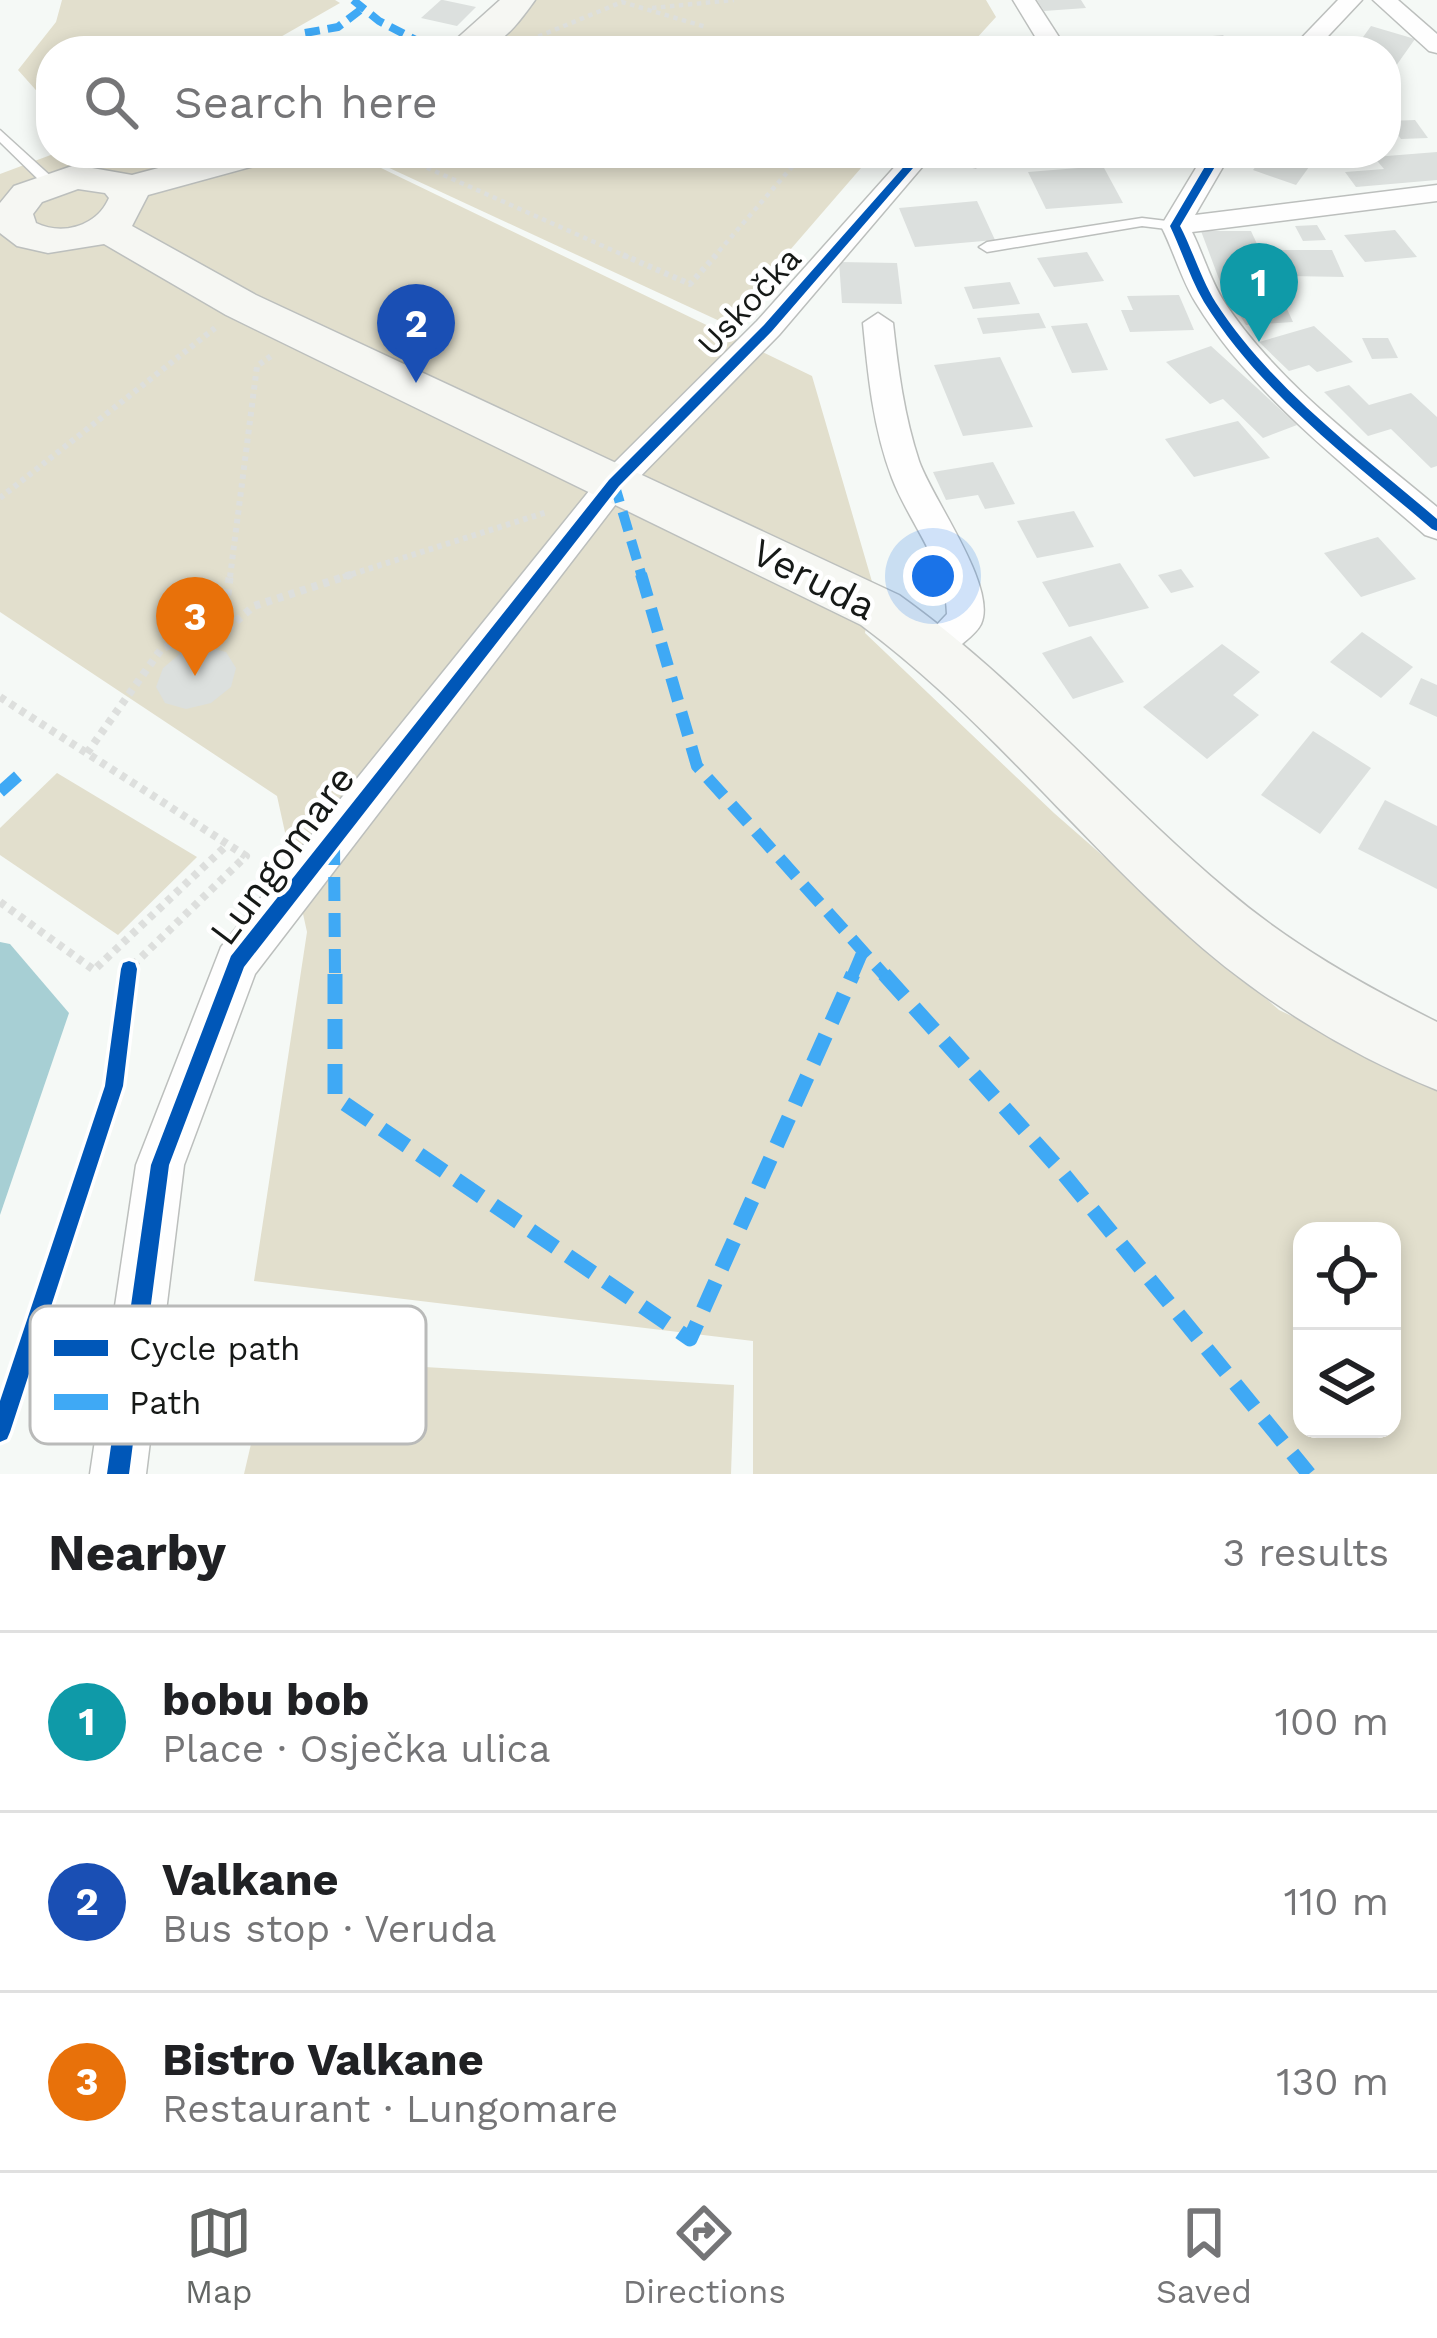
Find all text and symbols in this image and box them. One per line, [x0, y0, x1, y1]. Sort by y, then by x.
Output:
search box [36, 36, 1401, 168]
icon: search [78, 69, 144, 135]
text: Search here [174, 76, 438, 129]
street label: Uskočka [689, 239, 809, 363]
pin: 1 [1220, 243, 1298, 342]
pin: 2 [377, 284, 455, 383]
street label: Veruda [745, 529, 883, 629]
your location [903, 546, 963, 606]
pin: 3 [156, 577, 234, 676]
street label: Lungomare [200, 757, 364, 953]
map controls [1293, 1222, 1401, 1438]
button: locate [1293, 1222, 1401, 1330]
legend [30, 1306, 426, 1444]
text: Cycle path [129, 1329, 301, 1368]
button: layers [1293, 1330, 1401, 1438]
text: Path [129, 1383, 201, 1422]
text: Nearby [48, 1523, 226, 1582]
text: 3 results [1223, 1530, 1389, 1575]
text: bobu bob [162, 1673, 370, 1726]
text: 1 [79, 1699, 95, 1744]
text: 100 m [1275, 1699, 1389, 1744]
text: Place · Osječka ulica [162, 1726, 550, 1771]
text: Valkane [162, 1853, 339, 1906]
text: 2 [75, 1879, 99, 1924]
text: 110 m [1284, 1879, 1389, 1924]
text: Bus stop · Veruda [162, 1906, 497, 1951]
text: Bistro Valkane [162, 2033, 484, 2086]
text: 3 [75, 2059, 99, 2104]
text: 130 m [1276, 2059, 1389, 2104]
text: Restaurant · Lungomare [162, 2086, 618, 2131]
tab: Map [185, 2200, 252, 2311]
tab: Directions [623, 2200, 786, 2311]
tab: Saved [1156, 2200, 1252, 2311]

